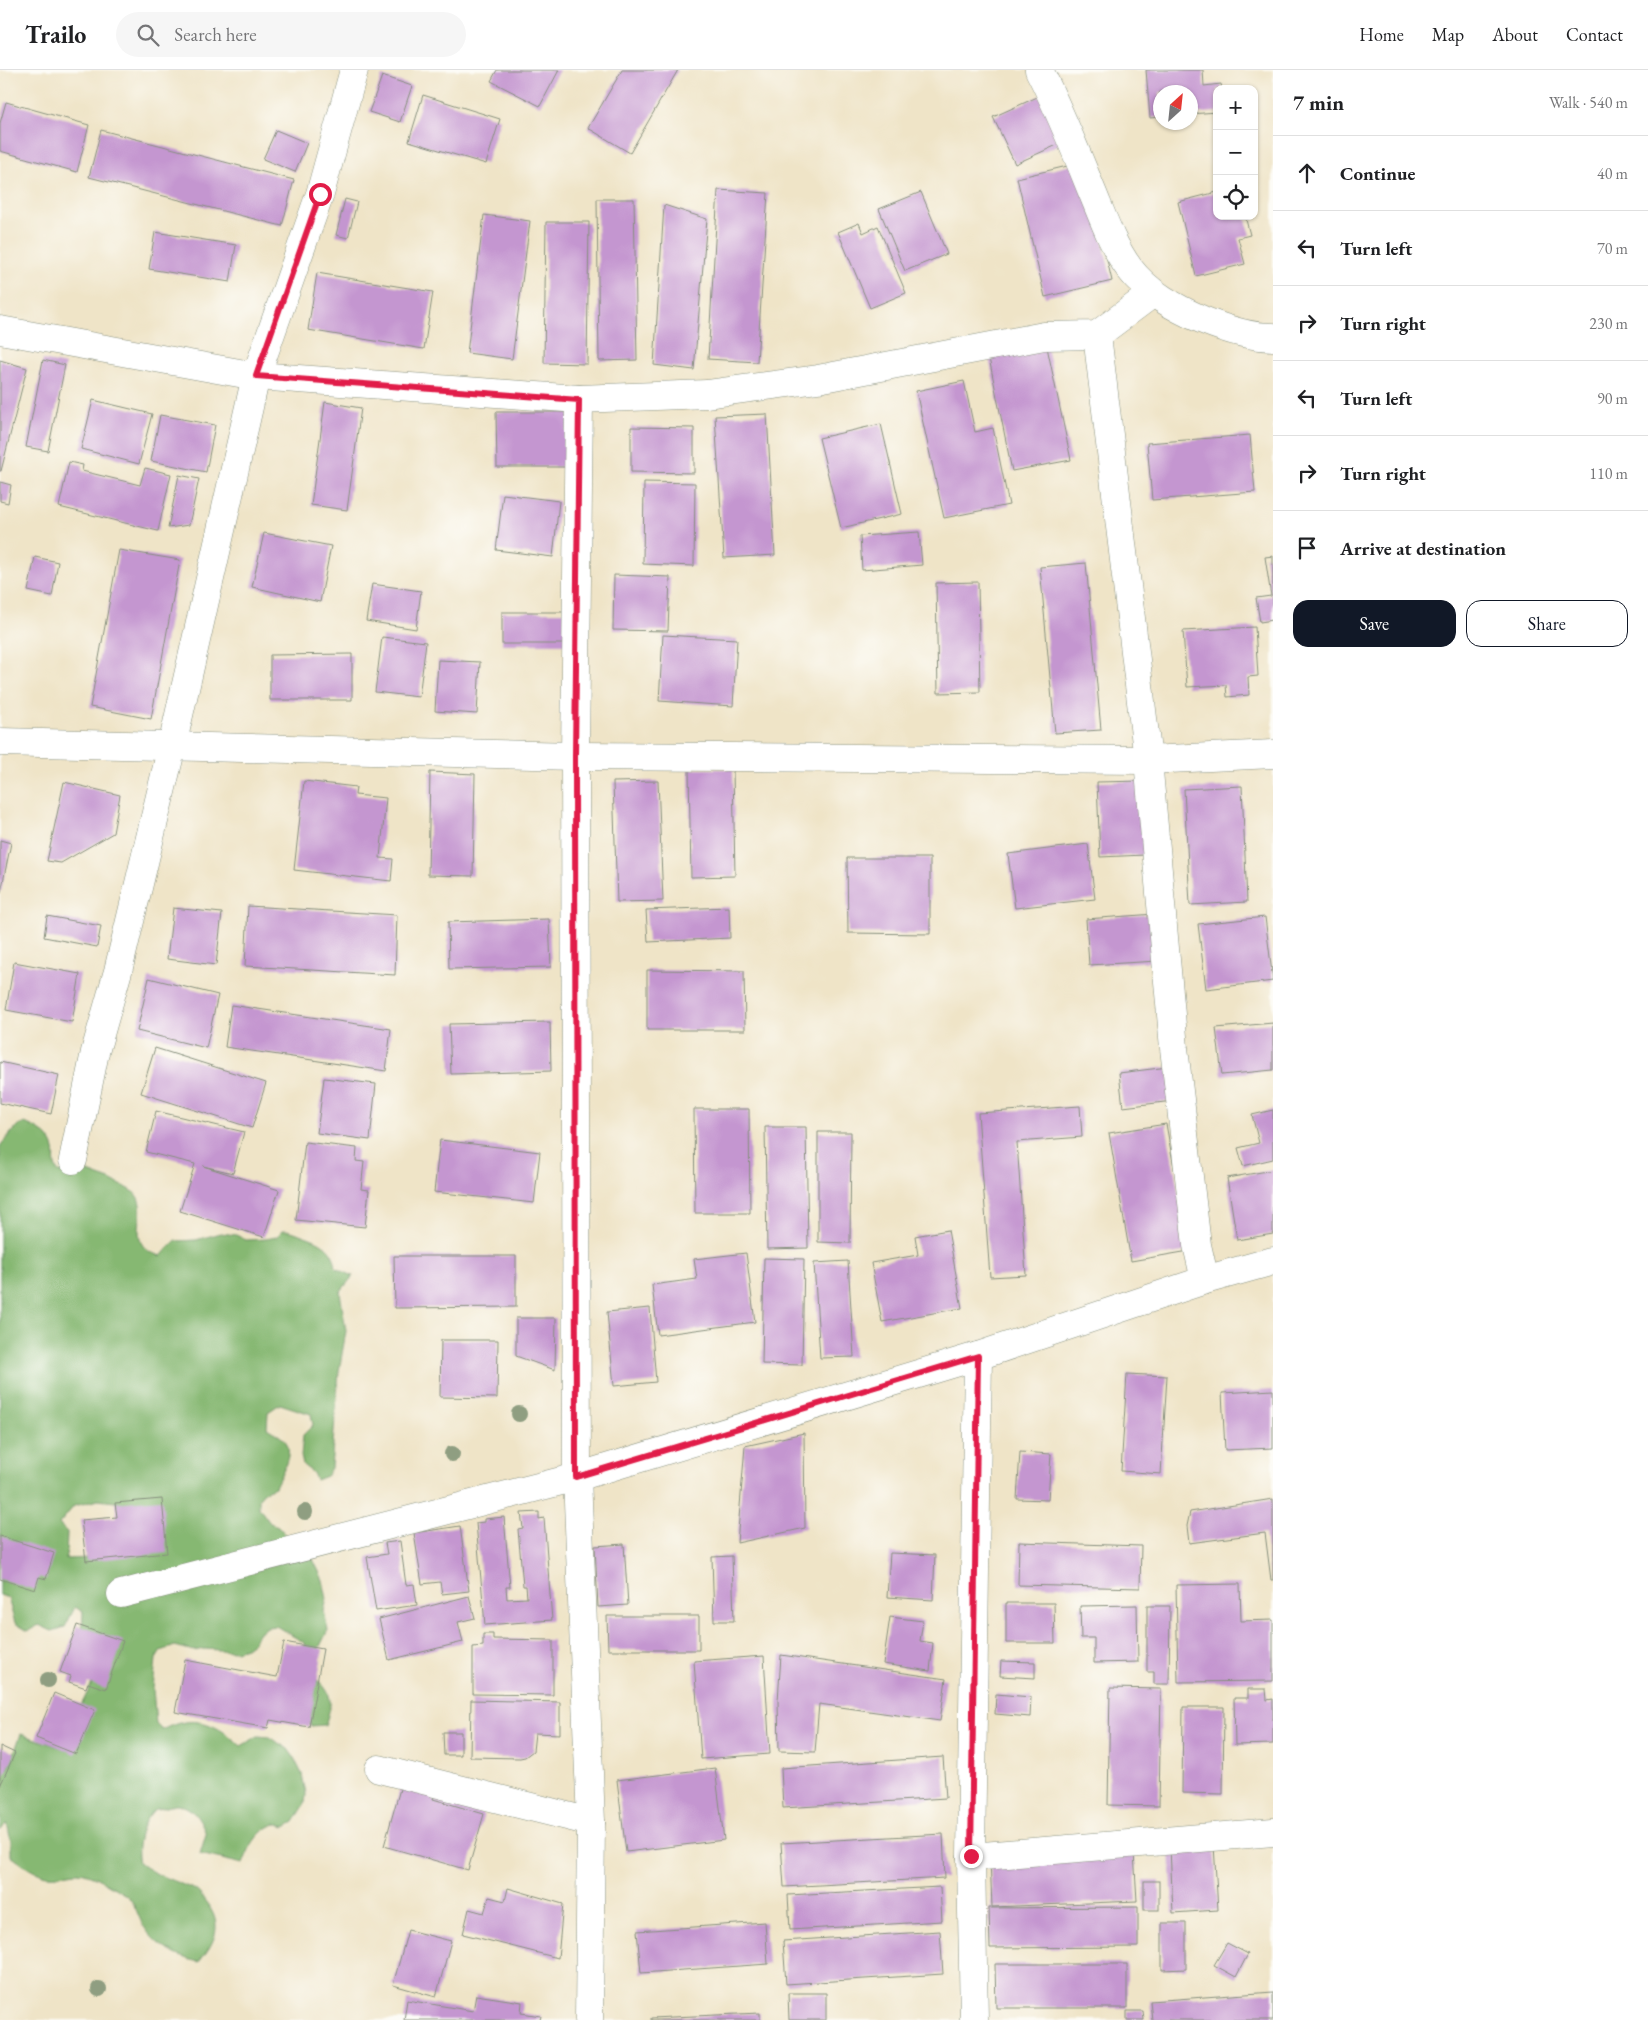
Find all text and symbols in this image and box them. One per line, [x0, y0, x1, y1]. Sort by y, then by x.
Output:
search box [116, 12, 466, 57]
text: Trailo [25, 19, 86, 50]
icon: search [134, 21, 162, 49]
text: Search here [174, 22, 257, 47]
text: Home [1359, 23, 1404, 46]
text: Map [1432, 23, 1464, 46]
text: About [1492, 23, 1538, 46]
text: Contact [1566, 23, 1623, 46]
north arrow [1153, 85, 1198, 130]
map controls [1213, 85, 1258, 220]
button: + [1213, 85, 1258, 130]
text: 7 min [1293, 89, 1344, 116]
text: Walk · 540 m [1549, 92, 1628, 113]
button: − [1213, 130, 1258, 175]
icon: ahead [1293, 159, 1321, 187]
text: Continue [1340, 161, 1415, 186]
text: 40 m [1597, 163, 1628, 184]
button: locate [1213, 175, 1258, 220]
route start [309, 183, 332, 206]
icon: left [1293, 234, 1321, 262]
text: Turn left [1340, 236, 1412, 261]
text: 70 m [1597, 238, 1628, 259]
icon: right [1293, 309, 1321, 337]
text: Turn right [1340, 311, 1426, 336]
text: 230 m [1589, 313, 1628, 334]
icon: left [1293, 384, 1321, 412]
text: Turn left [1340, 386, 1412, 411]
text: 90 m [1597, 388, 1628, 409]
icon: right [1293, 459, 1321, 487]
text: Turn right [1340, 461, 1426, 486]
text: 110 m [1589, 463, 1628, 484]
icon: arrive [1293, 534, 1321, 562]
text: Arrive at destination [1340, 536, 1506, 561]
button: Save [1293, 600, 1456, 647]
button: Share [1466, 600, 1628, 647]
route end [960, 1845, 983, 1868]

